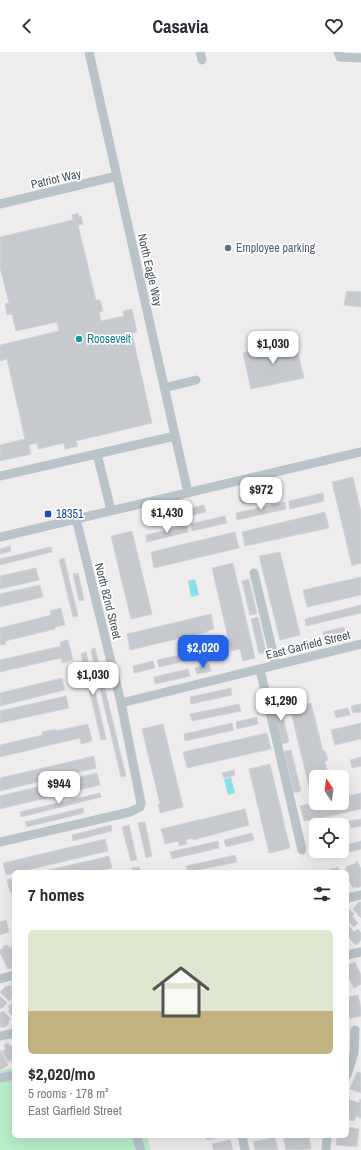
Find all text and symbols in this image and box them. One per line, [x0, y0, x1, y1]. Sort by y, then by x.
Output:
text: Casavia [153, 14, 208, 39]
icon: back [16, 15, 38, 37]
icon: heart [323, 15, 345, 37]
street label: Patriot Way [29, 165, 83, 193]
street label: North Eagle Way [134, 232, 166, 308]
place label: Employee parking [236, 240, 316, 256]
marker: Employee parking [223, 243, 233, 253]
place label: Roosevelt [87, 331, 131, 347]
pin: $1,030 [240, 331, 306, 365]
marker: Roosevelt [74, 334, 84, 344]
text: $1,030 [257, 335, 289, 352]
pin: $972 [237, 477, 285, 511]
text: $972 [249, 481, 273, 498]
pin: $1,430 [134, 500, 200, 534]
text: $1,430 [151, 504, 183, 521]
place label: 18351 [56, 506, 84, 522]
marker: 18351 [43, 509, 53, 519]
street label: North 82nd Street [91, 561, 125, 641]
street label: East Garfield Street [264, 627, 352, 663]
pin: $2,020 [170, 635, 236, 669]
text: $2,020 [187, 639, 219, 656]
pin: $1,030 [60, 662, 126, 696]
text: $1,030 [77, 666, 109, 683]
pin: $1,290 [248, 688, 314, 722]
text: $1,290 [265, 692, 297, 709]
north arrow [309, 770, 349, 810]
map controls [309, 770, 349, 858]
pin: $944 [35, 771, 83, 805]
text: $944 [47, 775, 71, 792]
button: locate [309, 818, 349, 858]
text: 7 homes [28, 883, 85, 906]
icon: filters [311, 883, 333, 905]
icon: home [145, 956, 217, 1028]
text: $2,020/mo [28, 1062, 95, 1085]
text: 5 rooms · 178 m² [28, 1085, 109, 1102]
text: East Garfield Street [28, 1102, 122, 1119]

